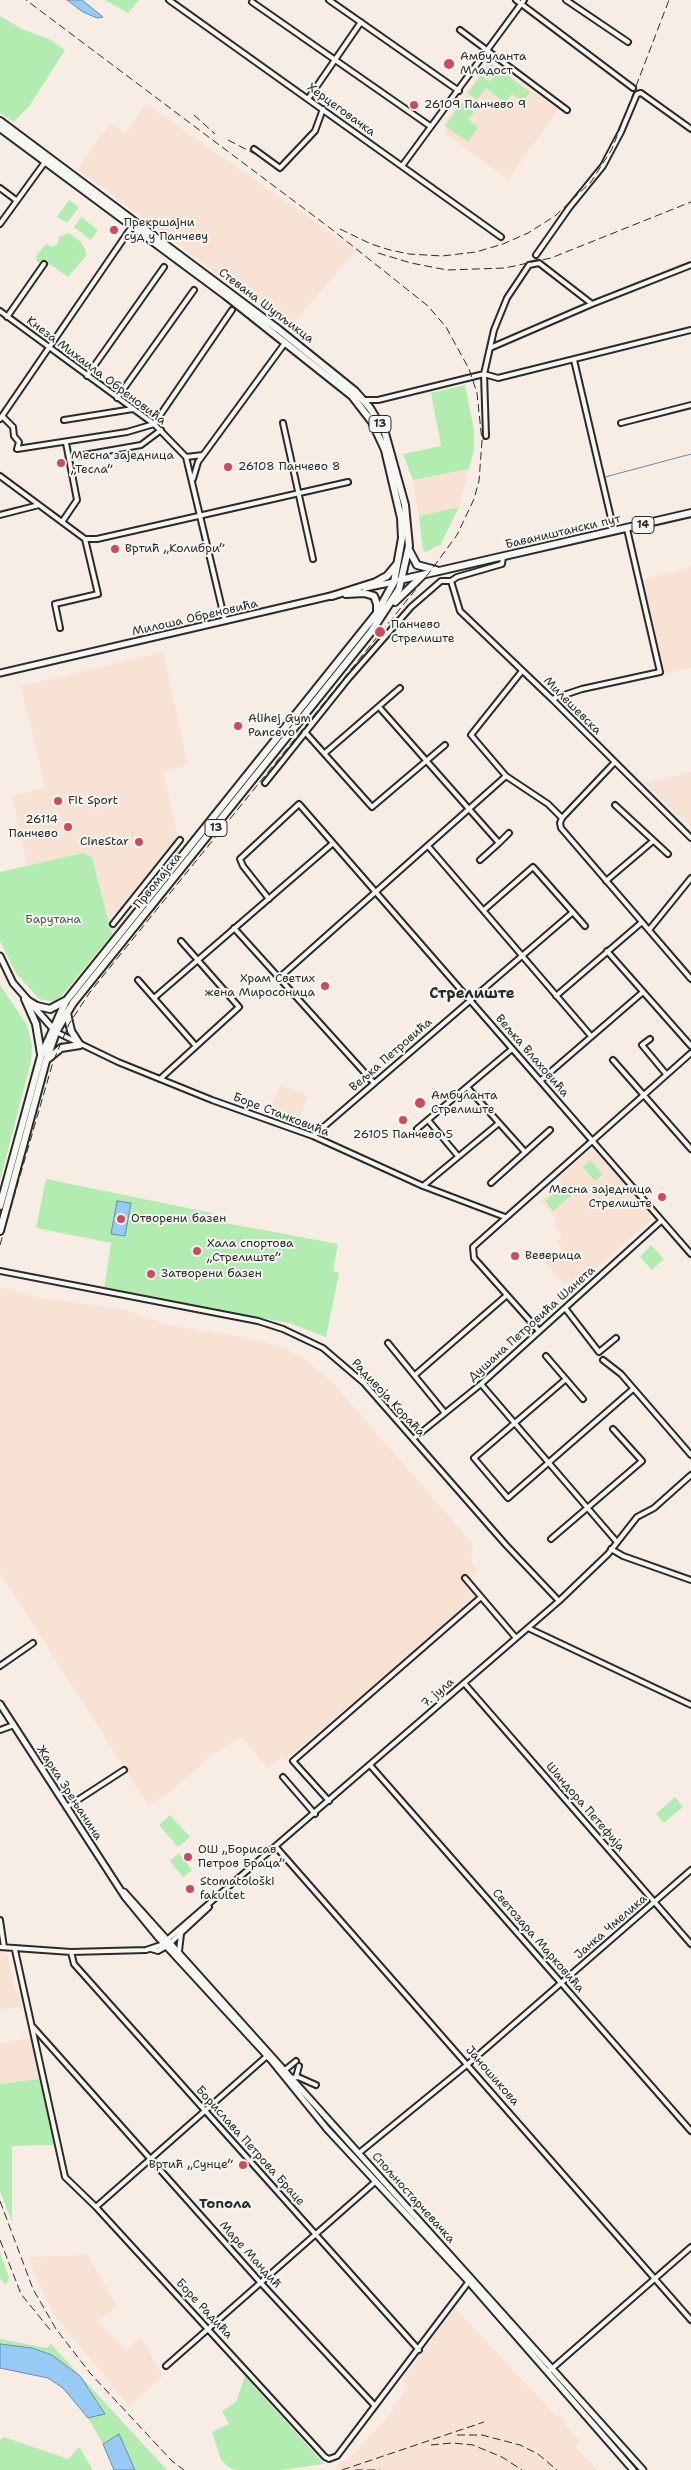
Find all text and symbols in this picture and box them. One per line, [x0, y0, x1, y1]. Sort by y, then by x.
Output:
place label: Амбуланта Младост [460, 50, 526, 78]
marker: Амбуланта Младост [442, 57, 456, 71]
street label: Херцеговачка [304, 80, 378, 140]
place label: 26109 Панчево 9 [424, 98, 526, 112]
marker: 26109 Панчево 9 [408, 99, 420, 111]
place label: Прекршајни суд у Панчеву [124, 216, 208, 244]
marker: Прекршајни суд у Панчеву [108, 224, 120, 236]
street label: Стевана Шупљикца [216, 266, 316, 346]
street label: Кнеза Михаила Обреновића [23, 314, 169, 428]
road number: 13 [369, 416, 391, 432]
place label: Месна заједница „Тесла” [71, 449, 174, 477]
marker: Месна заједница „Тесла” [55, 457, 67, 469]
place label: 26108 Панчево 8 [238, 460, 340, 474]
marker: 26108 Панчево 8 [222, 461, 234, 473]
street label: Баваништански пут [504, 512, 622, 552]
road number: 14 [632, 516, 654, 534]
place label: Вртић „Колибри” [125, 542, 225, 556]
marker: Вртић „Колибри” [109, 543, 121, 555]
street label: Милоша Обреновића [131, 597, 259, 639]
place label: Панчево Стрелиште [391, 618, 454, 646]
marker: Панчево Стрелиште [373, 625, 387, 639]
street label: Милешевска [540, 674, 604, 738]
place label: Alihej Gym Pancevo [248, 712, 311, 740]
marker: Alihej Gym Pancevo [232, 720, 244, 732]
place label: Fit Sport [68, 794, 118, 808]
marker: Fit Sport [52, 795, 64, 807]
place label: 26114 Панчево [9, 813, 58, 841]
road number: 13 [205, 820, 227, 836]
marker: 26114 Панчево [62, 821, 74, 833]
place label: CineStar [80, 835, 129, 849]
marker: CineStar [133, 836, 145, 848]
street label: Првомајска [131, 850, 185, 912]
park label: Барутана [25, 913, 81, 927]
place label: Храм Светих жена Миросоница [205, 972, 315, 1000]
marker: Храм Светих жена Миросоница [319, 980, 331, 992]
district label: Стрелиште [429, 985, 515, 1003]
street label: Вељка Влаховића [492, 1012, 572, 1100]
street label: Вељка Петровића [347, 1015, 435, 1095]
place label: Амбуланта Стрелиште [431, 1089, 497, 1117]
street label: Боре Станковића [231, 1090, 331, 1140]
marker: Амбуланта Стрелиште [413, 1096, 427, 1110]
marker: 26105 Панчево 5 [397, 1114, 409, 1126]
place label: 26105 Панчево 5 [353, 1128, 453, 1142]
place label: Месна заједница Стрелиште [549, 1183, 652, 1211]
marker: Месна заједница Стрелиште [656, 1191, 668, 1203]
place label: Отворени базен [131, 1212, 226, 1226]
marker: Отворени базен [115, 1213, 127, 1225]
place label: Хала спортова „Стрелиште” [207, 1237, 293, 1265]
marker: Хала спортова „Стрелиште” [191, 1245, 203, 1257]
place label: Веверица [525, 1249, 581, 1263]
marker: Веверица [509, 1250, 521, 1262]
street label: Душана Петровића Шанета [466, 1263, 598, 1385]
place label: Затворени базен [161, 1267, 262, 1281]
marker: Затворени базен [145, 1268, 157, 1280]
street label: Радивоја Кораћа [348, 1356, 428, 1440]
street label: 7. јула [419, 1675, 457, 1711]
street label: Жарка Зрењанина [33, 1743, 105, 1843]
street label: Шандора Петефија [542, 1760, 628, 1854]
place label: ОШ „Борисав Петров Браца” [198, 1843, 285, 1871]
marker: ОШ „Борисав Петров Браца” [182, 1851, 194, 1863]
place label: Stomatološki fakultet [200, 1875, 275, 1903]
marker: Stomatološki fakultet [184, 1883, 196, 1895]
street label: Светозара Марковића [489, 1886, 587, 1996]
street label: Јанка Чмелика [572, 1892, 650, 1962]
street label: Јаношикова [462, 2043, 522, 2109]
street label: Борислава Петрова Браце [192, 2083, 308, 2209]
street label: Спољностарчевачка [368, 2150, 458, 2246]
place label: Вртић „Сунце” [149, 2158, 233, 2172]
marker: Вртић „Сунце” [237, 2159, 249, 2171]
district label: Топола [199, 2196, 251, 2212]
street label: Маре Мандић [216, 2218, 284, 2292]
street label: Боре Радића [172, 2276, 236, 2342]

